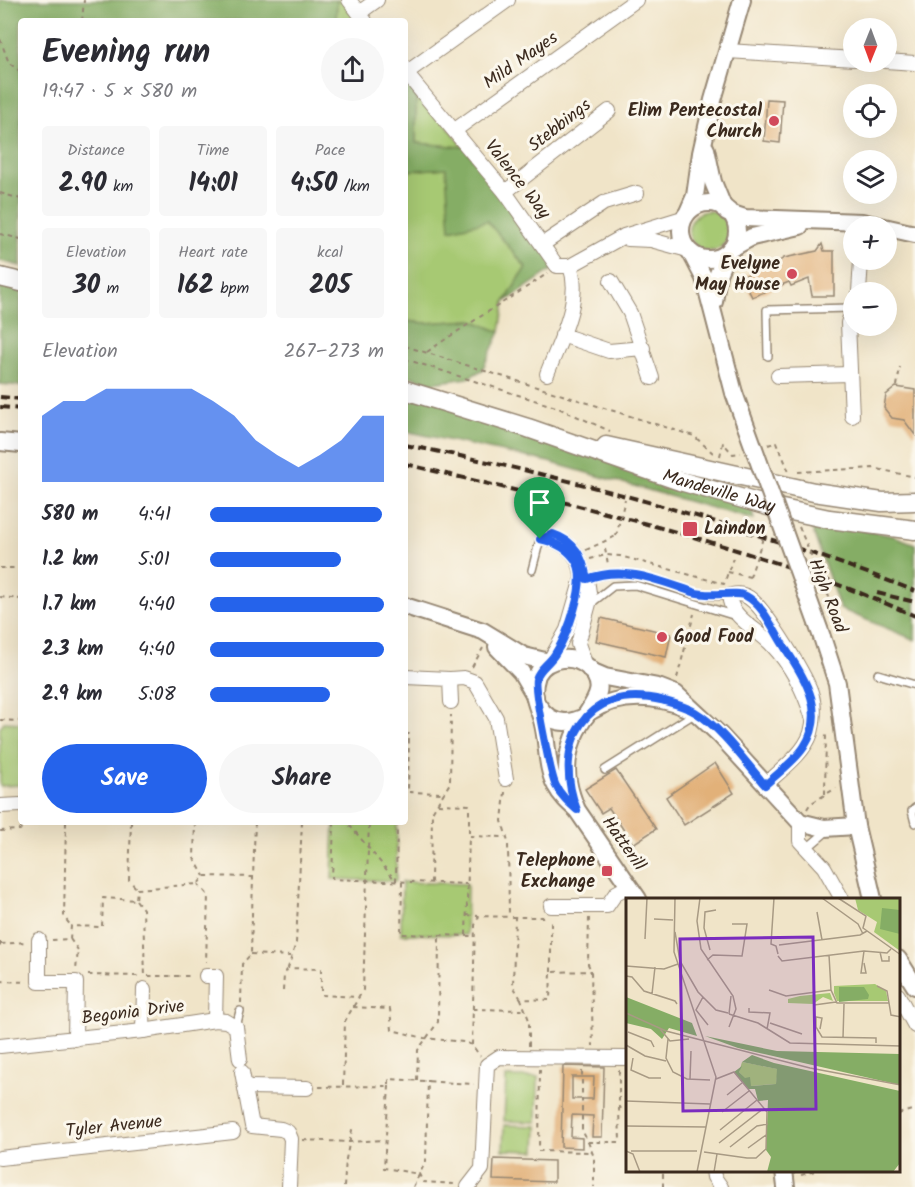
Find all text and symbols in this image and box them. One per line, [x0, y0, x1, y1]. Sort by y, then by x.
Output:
north arrow [843, 18, 897, 72]
map controls [843, 18, 897, 336]
street label: Mild Mayes [477, 24, 565, 98]
text: Evening run [42, 27, 210, 80]
button: share [321, 38, 384, 101]
text: 19:47 · 5 × 580 m [42, 76, 197, 108]
button: locate [843, 84, 897, 138]
street label: Stebbings [522, 92, 598, 160]
place label: Elim Pentecostal Church [628, 97, 762, 147]
marker: Elim Pentecostal Church [767, 114, 781, 128]
street label: Valence Way [477, 134, 558, 227]
text: Distance [67, 138, 125, 163]
text: Time [197, 138, 229, 163]
text: Pace [315, 138, 345, 163]
button: layers [843, 150, 897, 204]
text: 2.90 [59, 163, 107, 205]
text: 14:01 [188, 163, 238, 205]
text: 4:50 [290, 163, 337, 205]
text: km [107, 174, 133, 199]
text: /km [337, 174, 370, 199]
button: + [843, 216, 897, 270]
text: Elevation [66, 240, 126, 265]
text: Heart rate [178, 240, 248, 265]
text: kcal [317, 240, 343, 265]
place label: Evelyne May House [695, 250, 780, 300]
text: 30 [73, 265, 100, 307]
text: 162 [177, 265, 214, 307]
text: 205 [309, 265, 351, 307]
marker: Evelyne May House [785, 267, 799, 281]
text: m [100, 276, 119, 301]
text: bpm [214, 276, 249, 301]
button: − [843, 282, 897, 336]
text: Elevation [42, 336, 118, 368]
text: 267–273 m [284, 336, 384, 368]
street label: Mandeville Way [658, 461, 778, 522]
pin [514, 477, 565, 539]
icon: arrive [523, 486, 556, 519]
text: 580 m [42, 499, 98, 531]
text: 4:41 [138, 499, 171, 531]
place label: Laindon [704, 515, 766, 544]
marker: Laindon [681, 520, 699, 538]
text: 1.2 km [42, 544, 98, 576]
text: 5:01 [138, 544, 170, 576]
street label: High Road [800, 554, 855, 638]
text: 1.7 km [42, 589, 96, 621]
text: 4:40 [138, 589, 175, 621]
place label: Good Food [674, 623, 754, 652]
marker: Good Food [655, 630, 669, 644]
text: 2.3 km [42, 634, 103, 666]
text: 4:40 [138, 634, 175, 666]
text: 2.9 km [42, 679, 102, 711]
text: 5:08 [138, 679, 176, 711]
button: Save [42, 744, 207, 813]
button: Share [219, 744, 384, 813]
street label: Hatterill [593, 810, 653, 878]
place label: Telephone Exchange [516, 847, 595, 897]
marker: Telephone Exchange [600, 864, 614, 878]
inset map [626, 898, 900, 1172]
street label: Begonia Drive [80, 992, 186, 1034]
street label: Tyler Avenue [64, 1108, 164, 1146]

